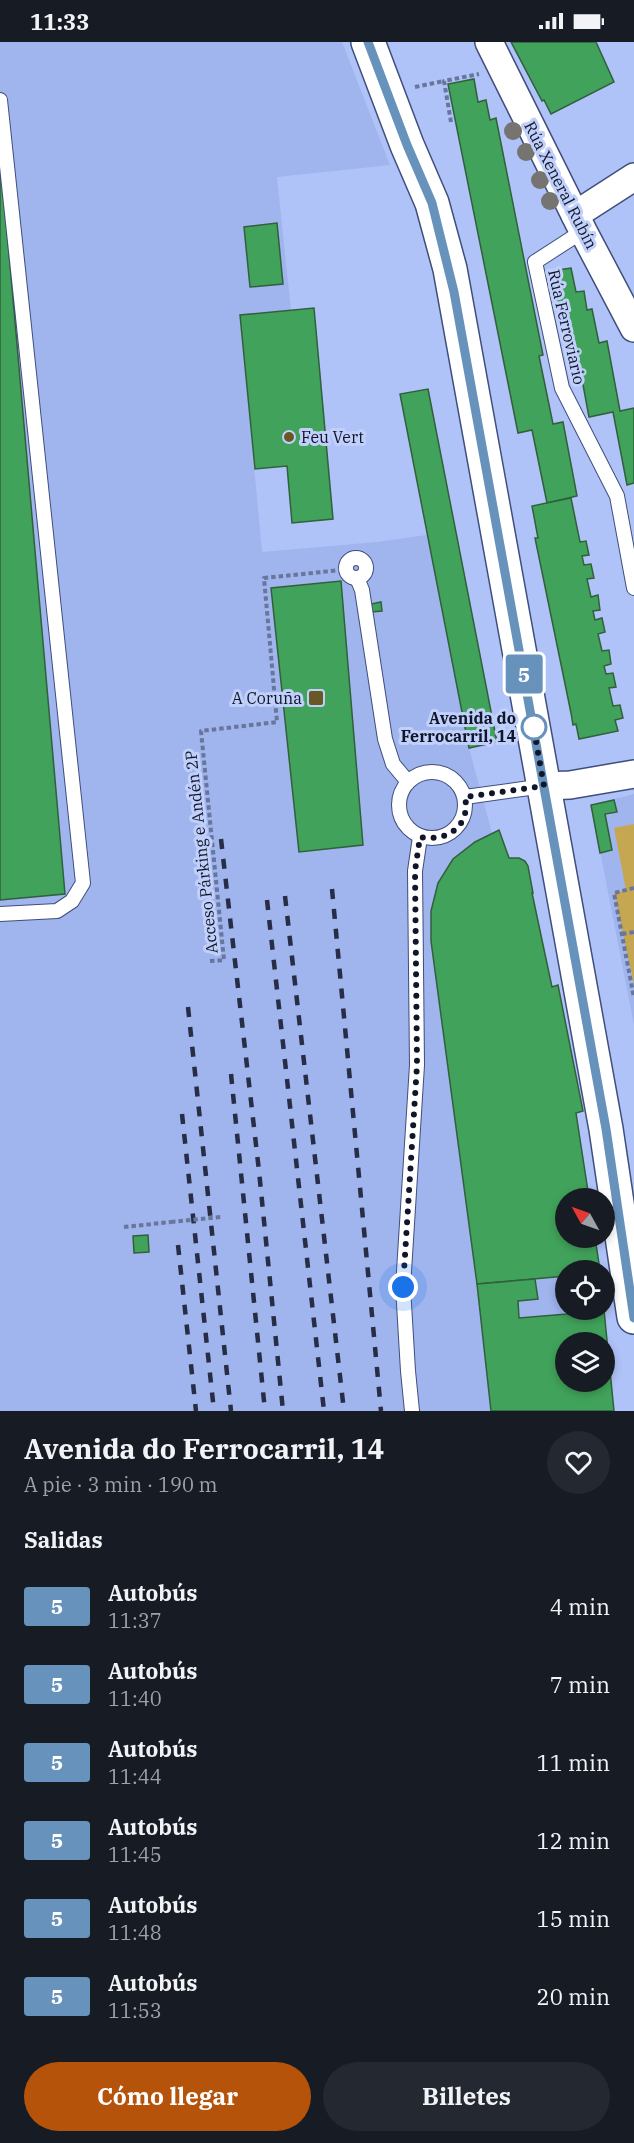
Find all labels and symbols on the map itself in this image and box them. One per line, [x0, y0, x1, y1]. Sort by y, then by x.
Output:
street label: Rúa Xeneral Rubín [520, 118, 602, 252]
street label: Rúa Ferroviario [544, 268, 590, 386]
place label: Feu Vert [301, 427, 364, 447]
marker: Feu Vert [282, 430, 296, 444]
line badge: 5 [504, 654, 544, 694]
place label: A Coruña [232, 688, 302, 708]
marker: A Coruña [307, 689, 325, 707]
place label: Avenida do Ferrocarril, 14 [401, 708, 516, 746]
marker: Avenida do Ferrocarril, 14 [521, 714, 547, 740]
street label: Acceso Párking e Andén 2P [180, 749, 222, 955]
north arrow [555, 1188, 615, 1248]
your location [388, 1272, 418, 1302]

